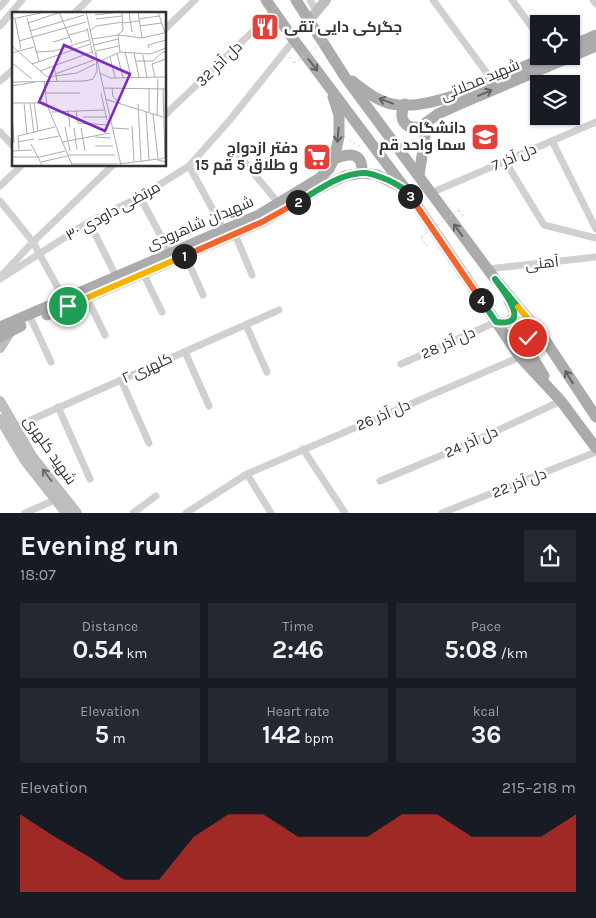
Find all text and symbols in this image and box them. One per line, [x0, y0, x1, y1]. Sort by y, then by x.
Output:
inset map [12, 12, 166, 166]
restaurant icon: جگرکی دایی تقی [250, 12, 280, 42]
map controls [530, 15, 580, 125]
button: locate [530, 15, 580, 65]
place label: جگرکی دایی تقی [284, 18, 402, 36]
street label: دل آذر 32 [192, 38, 246, 90]
street label: شهید محلاتی [438, 55, 523, 106]
one-way arrow [307, 58, 318, 71]
button: layers [530, 75, 580, 125]
one-way arrow [477, 88, 492, 98]
one-way arrow [379, 96, 394, 105]
place label: دانشگاه سما واحد قم [379, 119, 466, 155]
school or university icon: دانشگاه سما واحد قم [470, 122, 500, 152]
one-way arrow [333, 127, 343, 143]
place label: دفتر ازدواج 15 و طلاق 5 قم [195, 139, 298, 175]
street label: دل آذر 7 [489, 140, 539, 174]
supermarket icon: دفتر ازدواج 15 و طلاق 5 قم [302, 142, 332, 172]
street label: ۳۰ مرتضی داودی [63, 178, 164, 245]
pin: 3 [398, 184, 422, 208]
text: 3 [406, 188, 415, 205]
pin: 2 [286, 190, 310, 214]
street label: شهیدان شاهرودی [144, 192, 257, 255]
text: 2 [294, 194, 303, 211]
one-way arrow [453, 223, 463, 237]
pin: 1 [172, 244, 196, 268]
text: 1 [182, 248, 187, 265]
street label: آهنی [524, 252, 560, 275]
pin [47, 285, 89, 327]
pin: 4 [468, 288, 494, 312]
icon: arrive [54, 292, 82, 320]
text: 4 [477, 292, 486, 309]
pin [507, 317, 549, 359]
street label: دل آذر 28 [418, 323, 478, 363]
icon: check [514, 324, 542, 352]
street label: کلهری ۲ [119, 349, 175, 388]
one-way arrow [563, 370, 573, 384]
street label: دل آذر 26 [353, 396, 413, 434]
street label: شهید کلهری [19, 412, 80, 489]
street label: دل آذر 24 [441, 422, 501, 462]
street label: دل آذر 22 [489, 464, 549, 502]
one-way arrow [41, 469, 52, 482]
text: Evening run [20, 529, 179, 562]
button: share [524, 530, 576, 582]
text: 18:07 [20, 565, 56, 584]
text: Distance [82, 618, 138, 635]
text: Time [282, 618, 314, 635]
text: Pace [471, 618, 501, 635]
text: 0.54 [73, 635, 123, 664]
text: 2:46 [272, 635, 324, 664]
text: 5:08 [444, 635, 497, 664]
text: km [123, 645, 147, 662]
text: /km [497, 645, 528, 662]
text: Elevation [80, 703, 140, 720]
text: Heart rate [266, 703, 330, 720]
text: kcal [473, 703, 499, 720]
text: 5 [95, 720, 109, 749]
text: 142 [262, 720, 301, 749]
text: 36 [471, 720, 501, 749]
text: m [109, 730, 126, 747]
text: bpm [301, 730, 334, 747]
text: Elevation [20, 778, 88, 797]
text: 215–218 m [502, 778, 576, 797]

